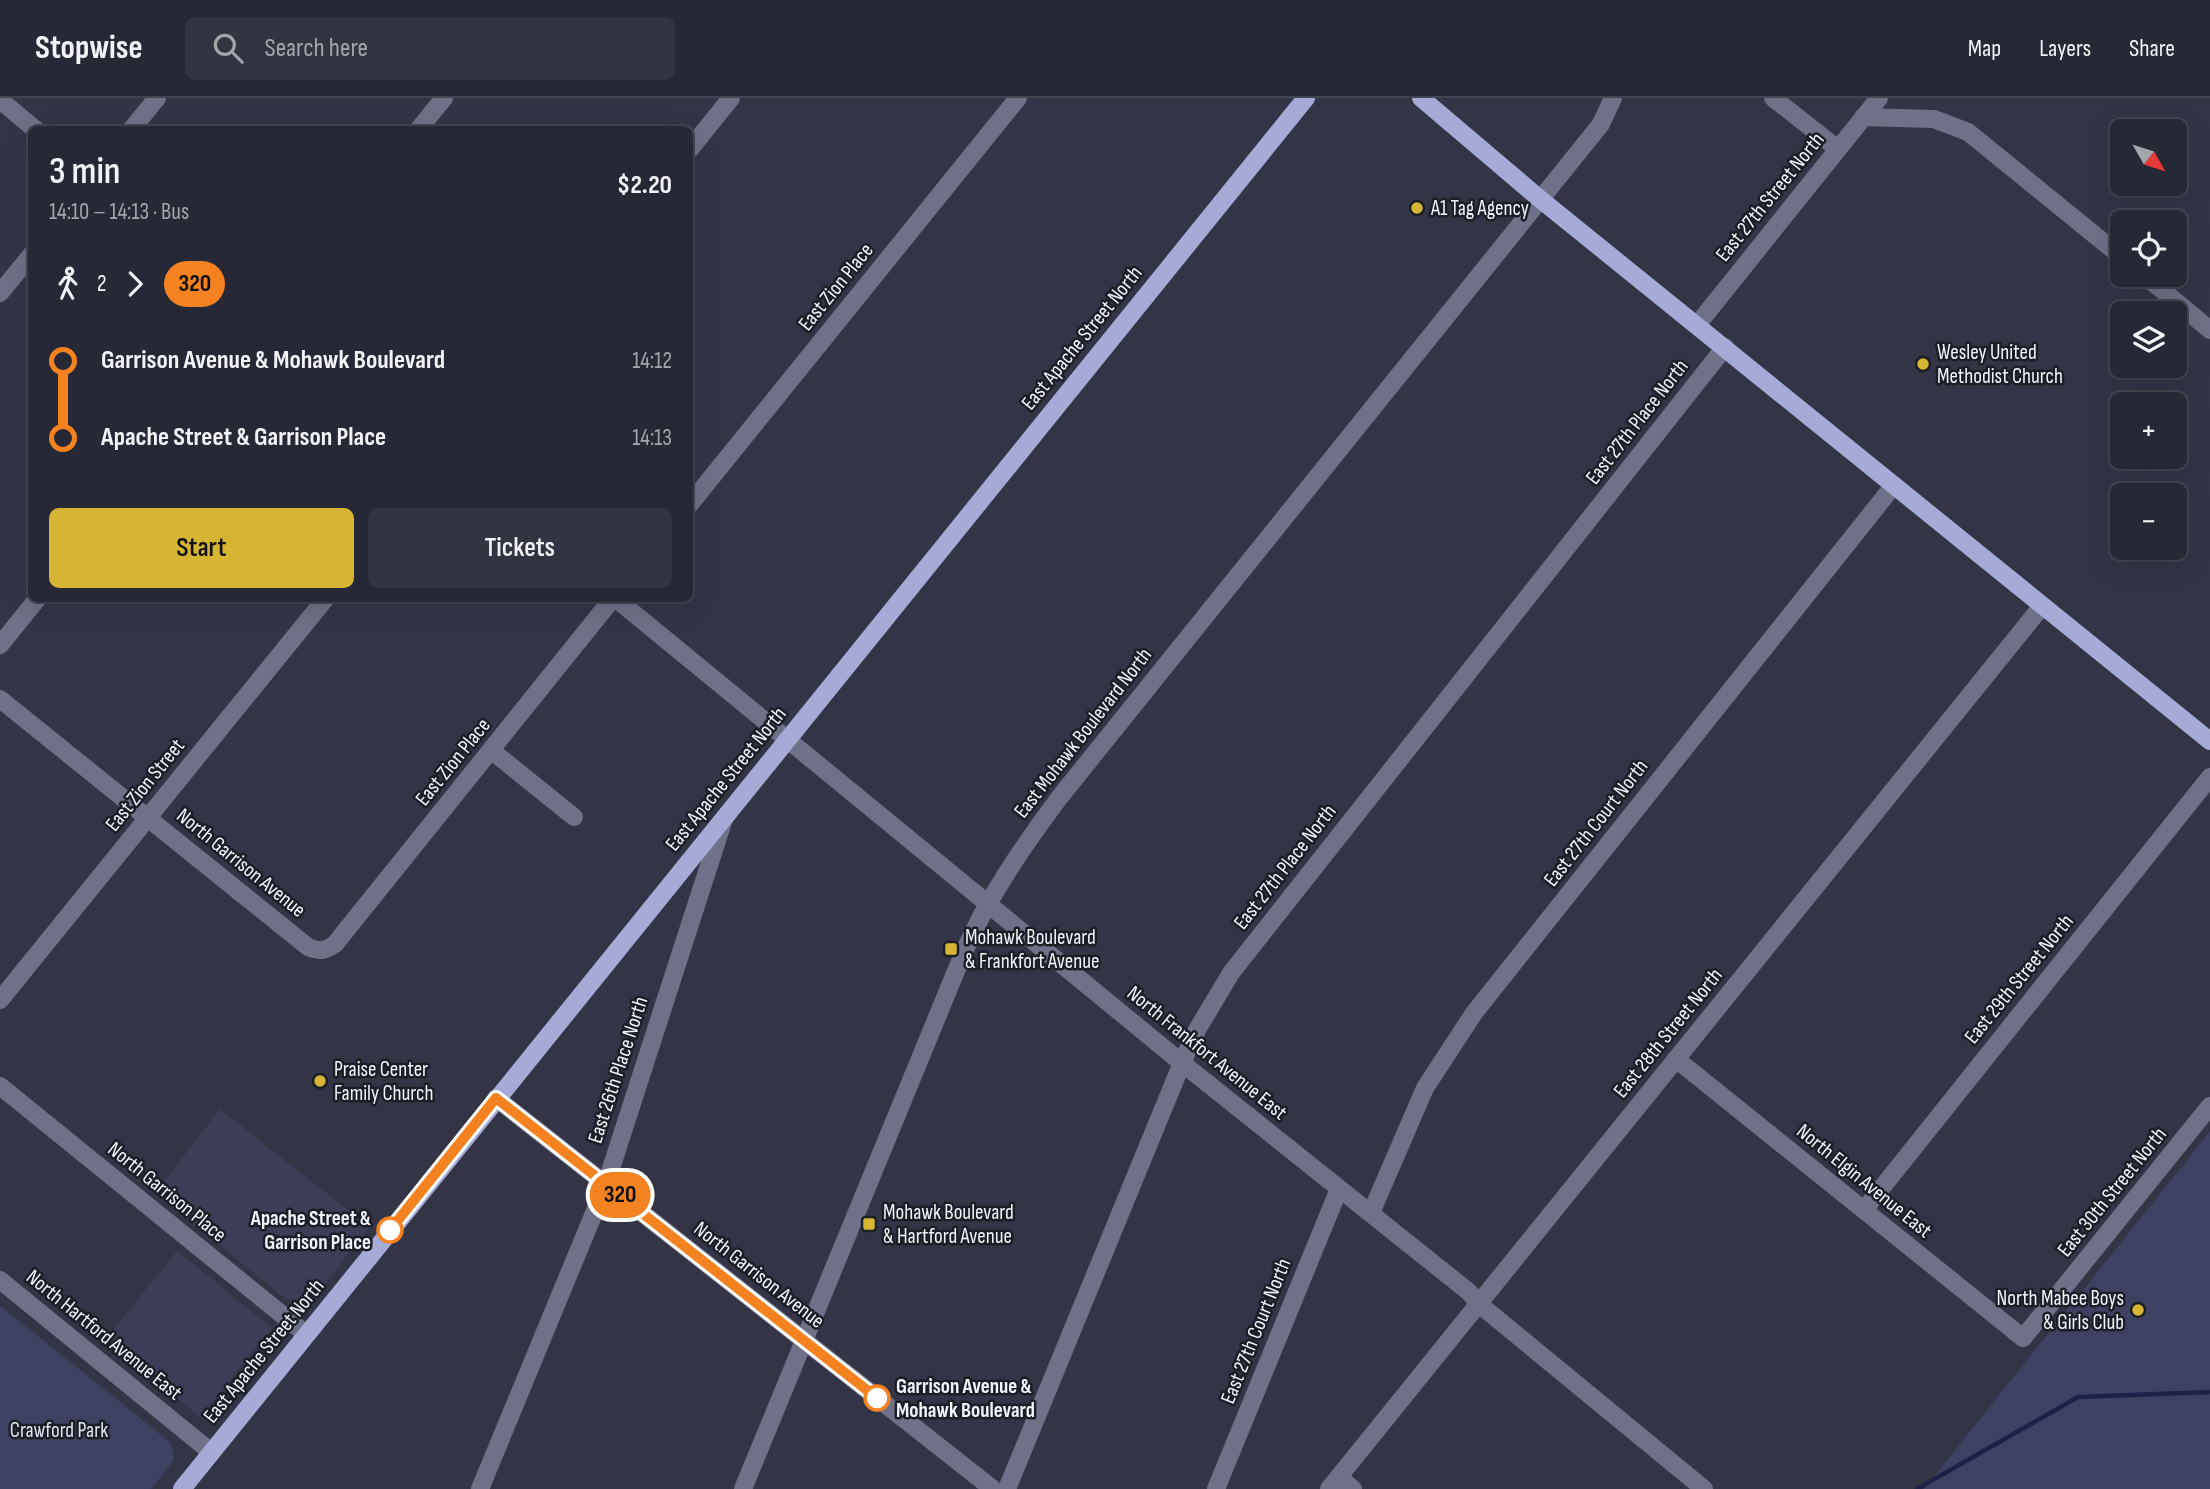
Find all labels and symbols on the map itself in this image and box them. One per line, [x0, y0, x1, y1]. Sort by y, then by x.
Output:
north arrow [2110, 119, 2188, 196]
street label: East 27th Street North [1710, 128, 1830, 266]
place label: A1 Tag Agency [1430, 196, 1529, 221]
marker: A1 Tag Agency [1409, 200, 1425, 216]
street label: East Zion Place [793, 238, 879, 336]
street label: East Apache Street North [1016, 261, 1148, 415]
place label: Wesley United Methodist Church [1937, 340, 2063, 389]
street label: East 27th Place North [1580, 355, 1694, 489]
marker: Wesley United Methodist Church [1915, 356, 1931, 372]
street label: East Mohawk Boulevard North [1009, 643, 1157, 823]
street label: East Apache Street North [660, 702, 792, 856]
street label: East Zion Place [410, 713, 496, 811]
street label: East Zion Street [100, 734, 190, 836]
street label: East 27th Court North [1539, 755, 1653, 891]
street label: East 27th Place North [1228, 800, 1342, 934]
street label: North Garrison Avenue [171, 803, 311, 923]
street label: East 29th Street North [1959, 909, 2079, 1049]
place label: Mohawk Boulevard & Frankfort Avenue [965, 925, 1099, 974]
marker: Mohawk Boulevard & Frankfort Avenue [943, 941, 959, 957]
street label: East 28th Street North [1608, 963, 1728, 1103]
street label: North Frankfort Avenue East [1122, 981, 1292, 1125]
street label: East 26th Place North [583, 994, 653, 1146]
place label: Praise Center Family Church [334, 1057, 433, 1106]
marker: Praise Center Family Church [312, 1073, 328, 1089]
street label: North Elgin Avenue East [1791, 1119, 1937, 1243]
street label: East 30th Street North [2052, 1122, 2172, 1262]
street label: North Garrison Place [103, 1137, 231, 1247]
line badge: 320 [580, 1172, 660, 1218]
place label: Mohawk Boulevard & Hartford Avenue [883, 1200, 1014, 1249]
place label: Apache Street & Garrison Place [250, 1206, 371, 1255]
street label: North Garrison Avenue [689, 1216, 829, 1334]
marker: Mohawk Boulevard & Hartford Avenue [861, 1216, 877, 1232]
marker: Apache Street & Garrison Place [377, 1217, 403, 1243]
street label: East 27th Court North [1216, 1255, 1296, 1407]
street label: North Hartford Avenue East [21, 1265, 187, 1405]
street label: East Apache Street North [198, 1274, 330, 1428]
place label: North Mabee Boys & Girls Club [1997, 1286, 2124, 1335]
marker: North Mabee Boys & Girls Club [2130, 1302, 2146, 1318]
place label: Garrison Avenue & Mohawk Boulevard [896, 1374, 1035, 1423]
marker: Garrison Avenue & Mohawk Boulevard [864, 1385, 890, 1411]
park label: Crawford Park [10, 1418, 108, 1443]

